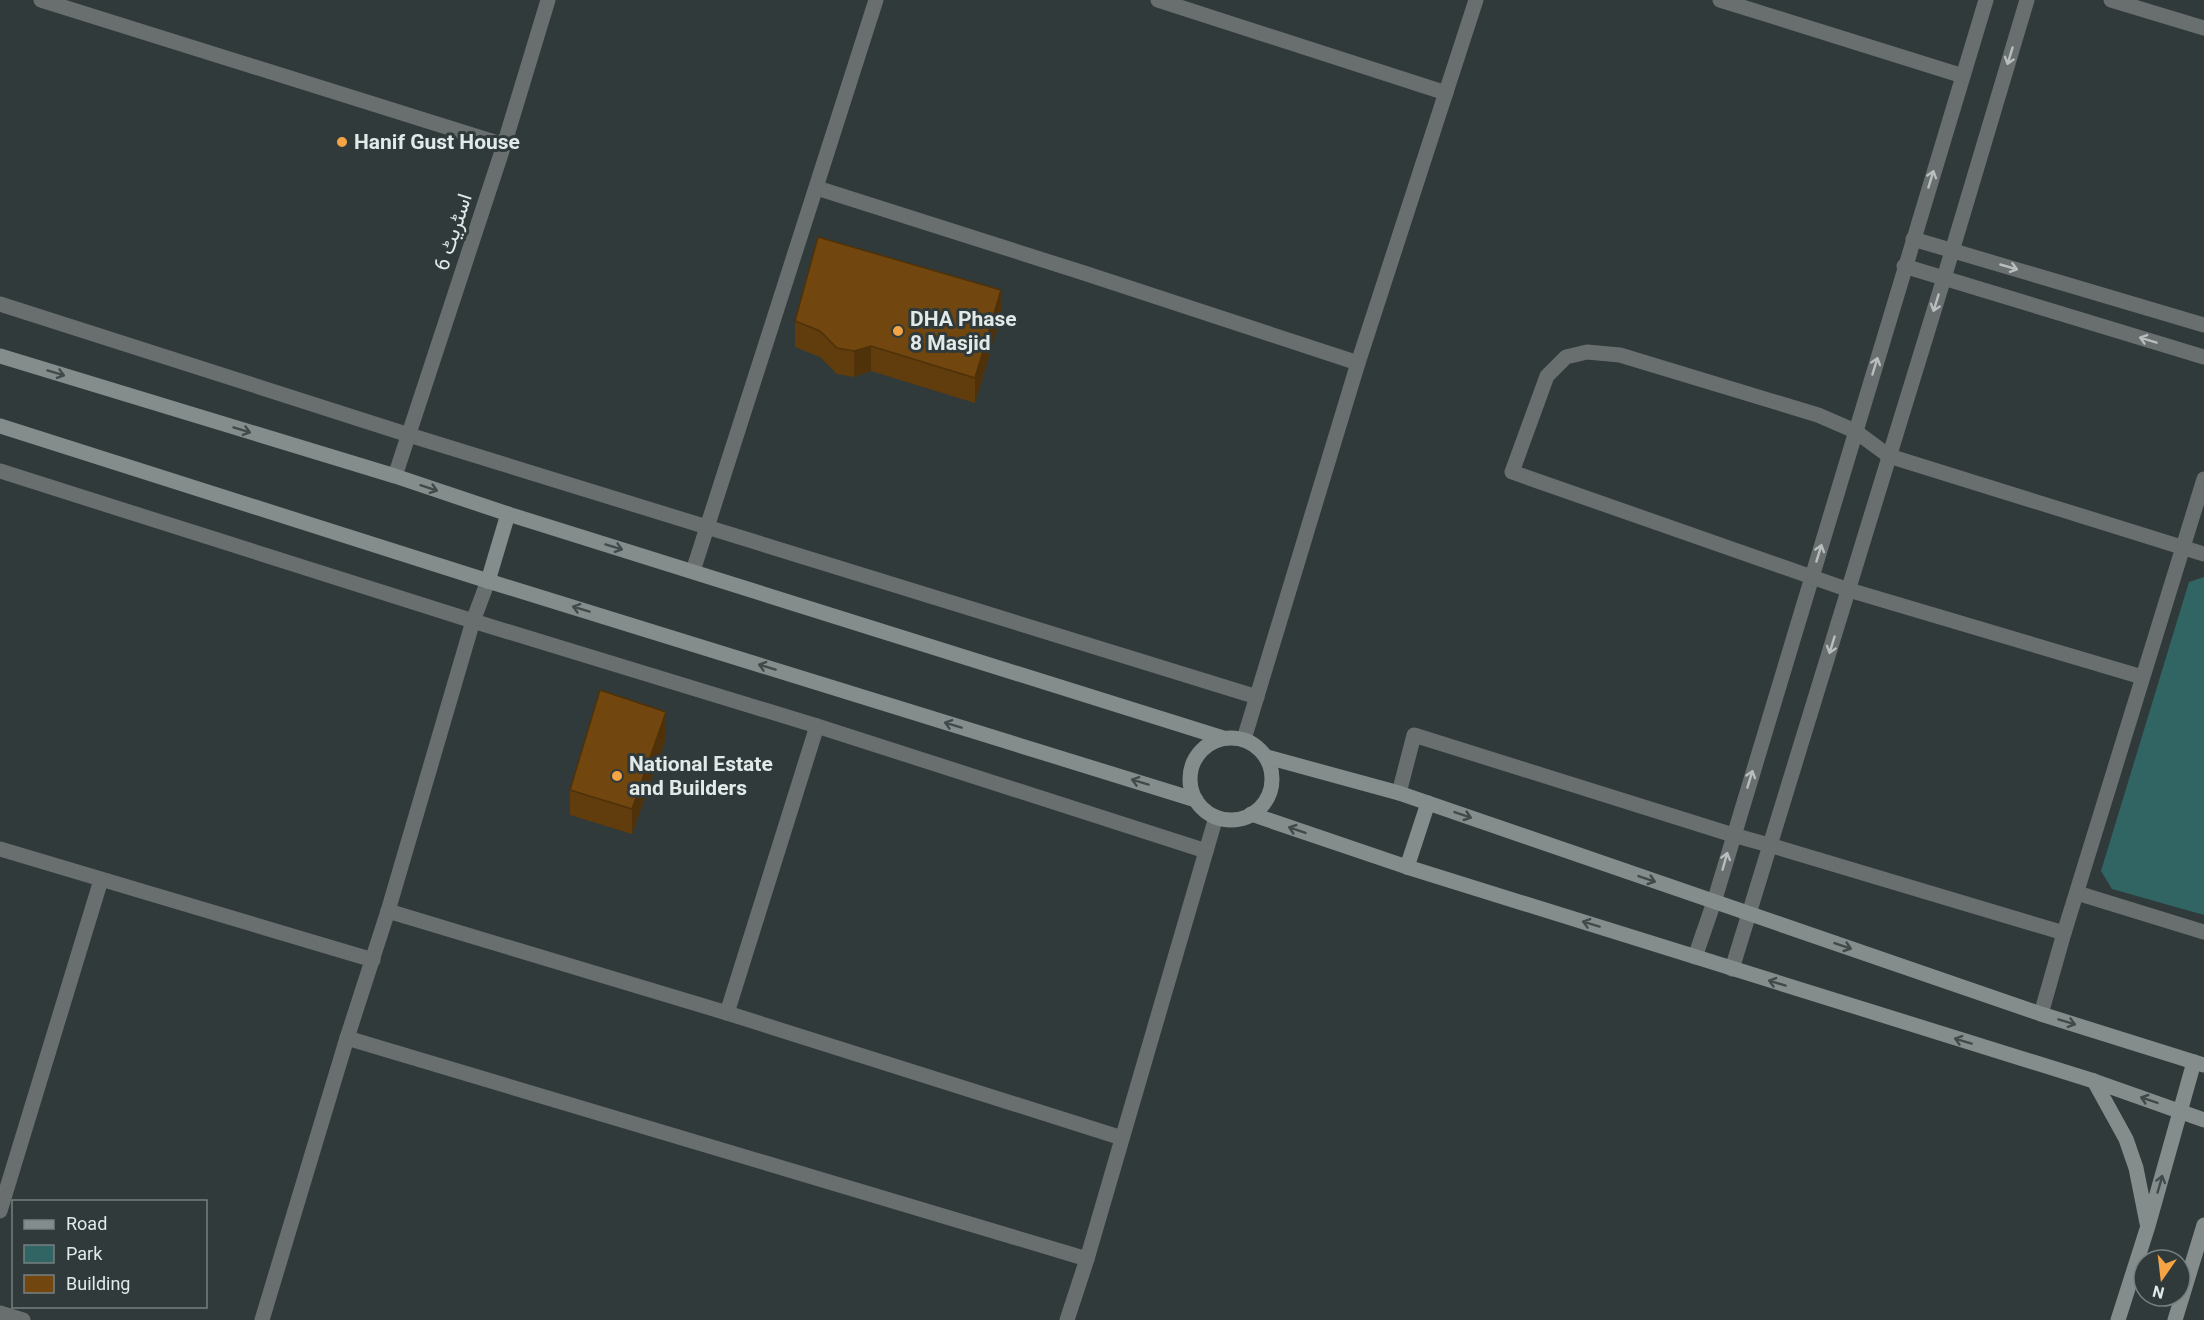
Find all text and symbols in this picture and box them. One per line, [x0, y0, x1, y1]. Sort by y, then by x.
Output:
one-way arrow [2004, 46, 2015, 65]
place label: Hanif Gust House [354, 130, 520, 154]
marker: Hanif Gust House [335, 135, 349, 149]
one-way arrow [1926, 170, 1937, 189]
street label: اسٹریٹ 6 [429, 190, 478, 274]
one-way arrow [1999, 262, 2018, 273]
one-way arrow [1930, 293, 1941, 312]
place label: DHA Phase 8 Masjid [910, 307, 1017, 355]
marker: DHA Phase 8 Masjid [891, 324, 905, 338]
one-way arrow [2139, 334, 2158, 345]
one-way arrow [1870, 357, 1881, 376]
one-way arrow [46, 368, 65, 379]
one-way arrow [232, 425, 251, 436]
one-way arrow [419, 483, 438, 494]
one-way arrow [604, 542, 623, 553]
one-way arrow [1814, 544, 1825, 563]
one-way arrow [572, 603, 591, 614]
one-way arrow [1825, 636, 1836, 655]
one-way arrow [758, 661, 777, 672]
one-way arrow [944, 719, 963, 730]
place label: National Estate and Builders [629, 752, 773, 800]
marker: National Estate and Builders [610, 769, 624, 783]
one-way arrow [1745, 770, 1756, 789]
one-way arrow [1131, 776, 1150, 787]
one-way arrow [1453, 811, 1472, 822]
one-way arrow [1288, 824, 1307, 835]
one-way arrow [1720, 852, 1732, 871]
one-way arrow [1637, 874, 1656, 885]
one-way arrow [1582, 918, 1601, 929]
one-way arrow [1833, 941, 1852, 952]
one-way arrow [1768, 977, 1787, 988]
one-way arrow [2057, 1017, 2076, 1028]
one-way arrow [1954, 1035, 1973, 1046]
one-way arrow [2140, 1094, 2159, 1105]
one-way arrow [2155, 1175, 2166, 1194]
legend [12, 1200, 207, 1308]
text: Road [66, 1213, 107, 1234]
text: Park [66, 1243, 103, 1264]
north arrow [2132, 1248, 2192, 1308]
text: Building [66, 1273, 130, 1294]
text: N [2151, 1281, 2166, 1303]

